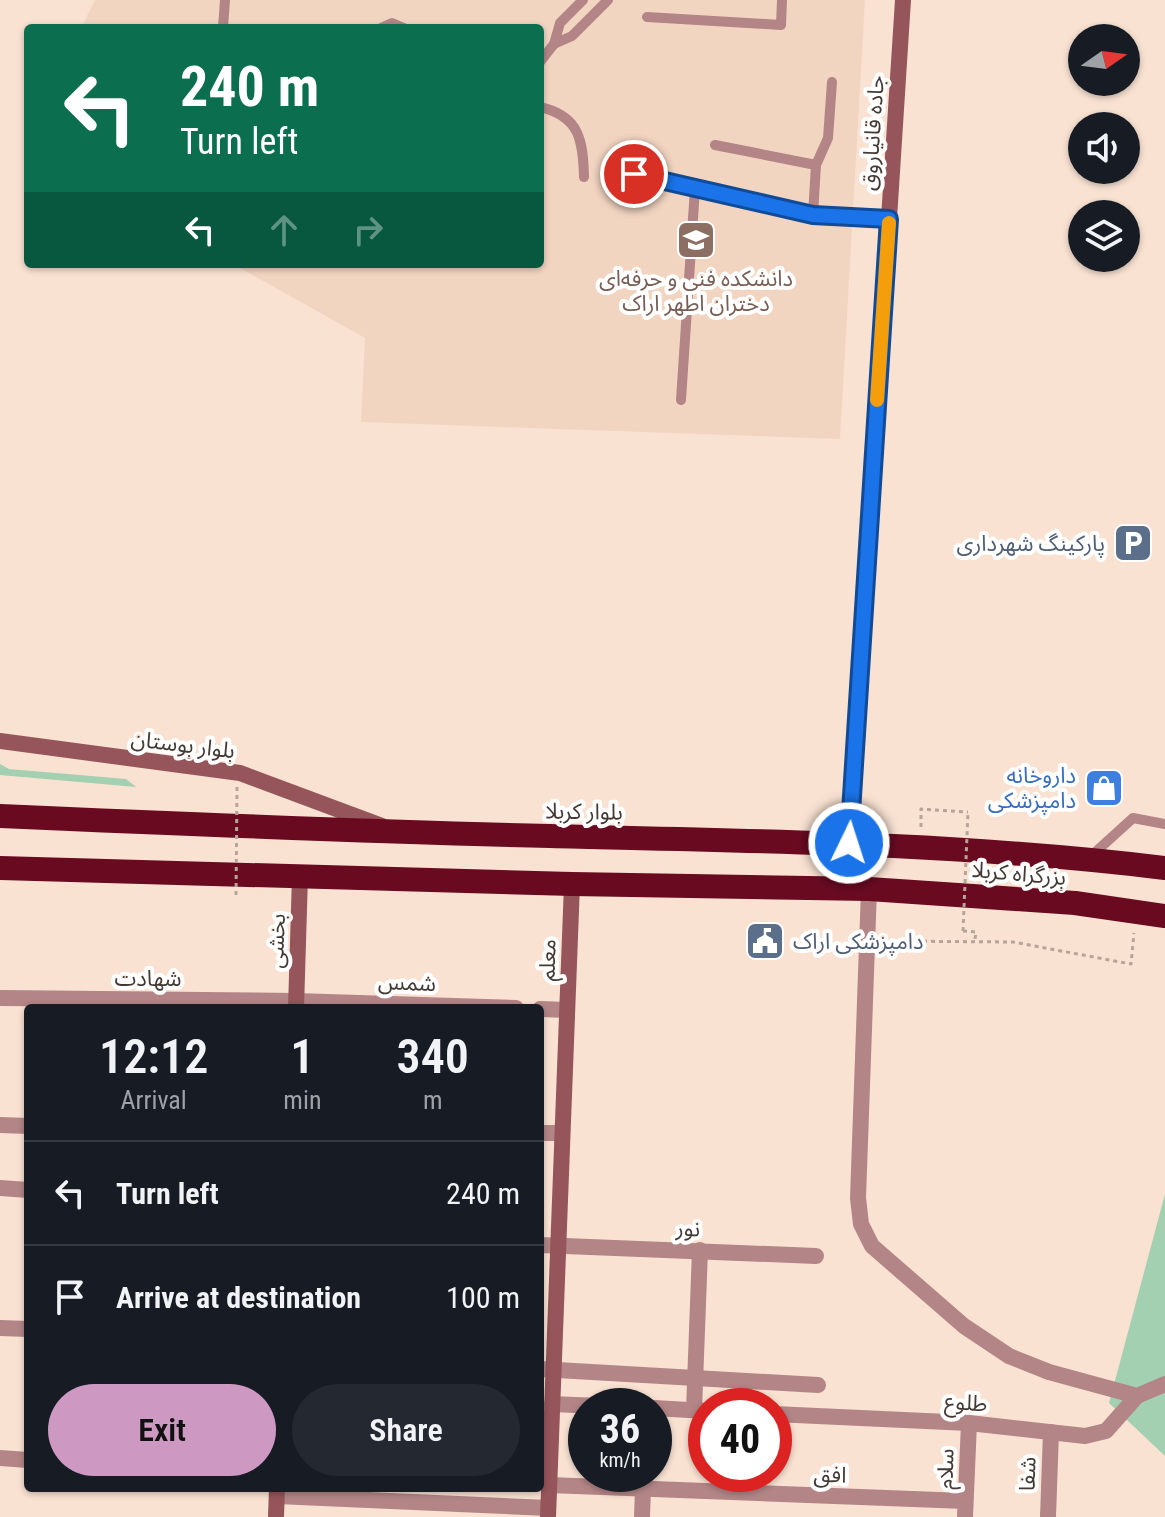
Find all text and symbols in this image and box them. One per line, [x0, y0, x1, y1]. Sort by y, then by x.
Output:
north arrow [1068, 24, 1140, 96]
map controls [1068, 24, 1140, 272]
text: 240 m [180, 54, 319, 120]
icon: left [48, 56, 152, 160]
street label: جاده قانیاروق [856, 75, 890, 192]
button: sound [1068, 112, 1140, 184]
text: Turn left [180, 121, 298, 163]
pin [600, 140, 668, 208]
icon: arrive [612, 152, 656, 196]
button: layers [1068, 200, 1140, 272]
icon: left [178, 208, 222, 252]
icon: ahead [262, 208, 306, 252]
icon: right [346, 208, 390, 252]
school or university icon: دانشکده فنی و حرفه‌ای دختران اطهر اراک [675, 219, 717, 261]
place label: دانشکده فنی و حرفه‌ای دختران اطهر اراک [599, 266, 793, 317]
parking icon: پارکینگ شهرداری [1112, 522, 1154, 564]
place label: پارکینگ شهرداری [957, 531, 1105, 558]
street label: بلوار بوستان [129, 726, 236, 764]
place label: داروخانه دامپزشکی [988, 763, 1076, 815]
shop icon: داروخانه دامپزشکی [1083, 767, 1125, 809]
street label: بلوار کربلا [545, 798, 623, 826]
position arrow [807, 801, 891, 885]
street label: بزرگراه کربلا [971, 857, 1067, 891]
street label: بخشی [263, 913, 290, 969]
public building icon: دامپزشکی اراک [744, 920, 786, 962]
place label: دامپزشکی اراک [793, 929, 924, 956]
street label: معلم [534, 939, 565, 982]
street label: شهادت [114, 966, 182, 991]
street label: شمس [378, 969, 436, 996]
text: 12:12 [99, 1028, 208, 1085]
text: 1 [290, 1028, 314, 1085]
text: 340 [397, 1028, 469, 1085]
text: Arrival [121, 1085, 187, 1115]
text: min [283, 1085, 321, 1115]
text: m [423, 1085, 443, 1115]
icon: left [48, 1171, 92, 1215]
text: Turn left [116, 1176, 219, 1211]
text: 240 m [446, 1176, 520, 1211]
street label: نور [674, 1216, 701, 1242]
icon: arrive [48, 1275, 92, 1319]
text: Arrive at destination [116, 1280, 361, 1315]
text: 100 m [446, 1280, 520, 1315]
button: Exit [48, 1384, 276, 1476]
button: Share [292, 1384, 520, 1476]
speed limit sign: 40 [688, 1388, 792, 1492]
street label: طلوع [943, 1389, 988, 1420]
text: 36 [600, 1406, 640, 1453]
text: km/h [599, 1448, 641, 1472]
street label: سلام [932, 1448, 963, 1490]
street label: شفا [1014, 1456, 1041, 1492]
street label: افق [813, 1461, 847, 1489]

